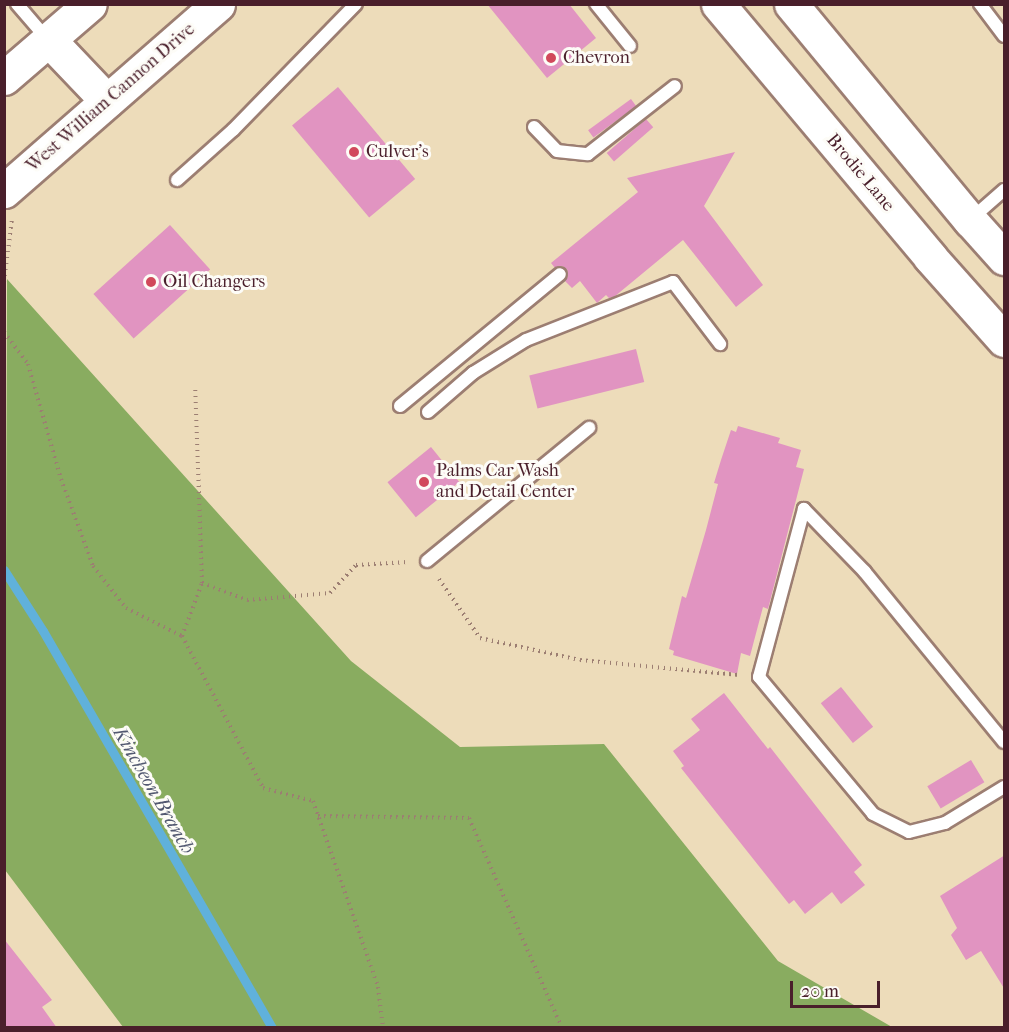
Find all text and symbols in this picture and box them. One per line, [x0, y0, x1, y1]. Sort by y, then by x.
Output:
street label: West William Cannon Drive [22, 19, 200, 177]
place label: Chevron [563, 47, 630, 69]
marker: Chevron [544, 51, 558, 65]
street label: Brodie Lane [821, 130, 899, 216]
place label: Culver's [366, 141, 429, 163]
marker: Culver's [347, 145, 361, 159]
place label: Oil Changers [163, 271, 265, 293]
marker: Oil Changers [144, 275, 158, 289]
place label: Palms Car Wash and Detail Center [436, 461, 574, 504]
marker: Palms Car Wash and Detail Center [417, 475, 431, 489]
water label: Kincheon Branch [108, 722, 200, 858]
scale bar [793, 969, 883, 1007]
text: 20 m [801, 981, 839, 1002]

